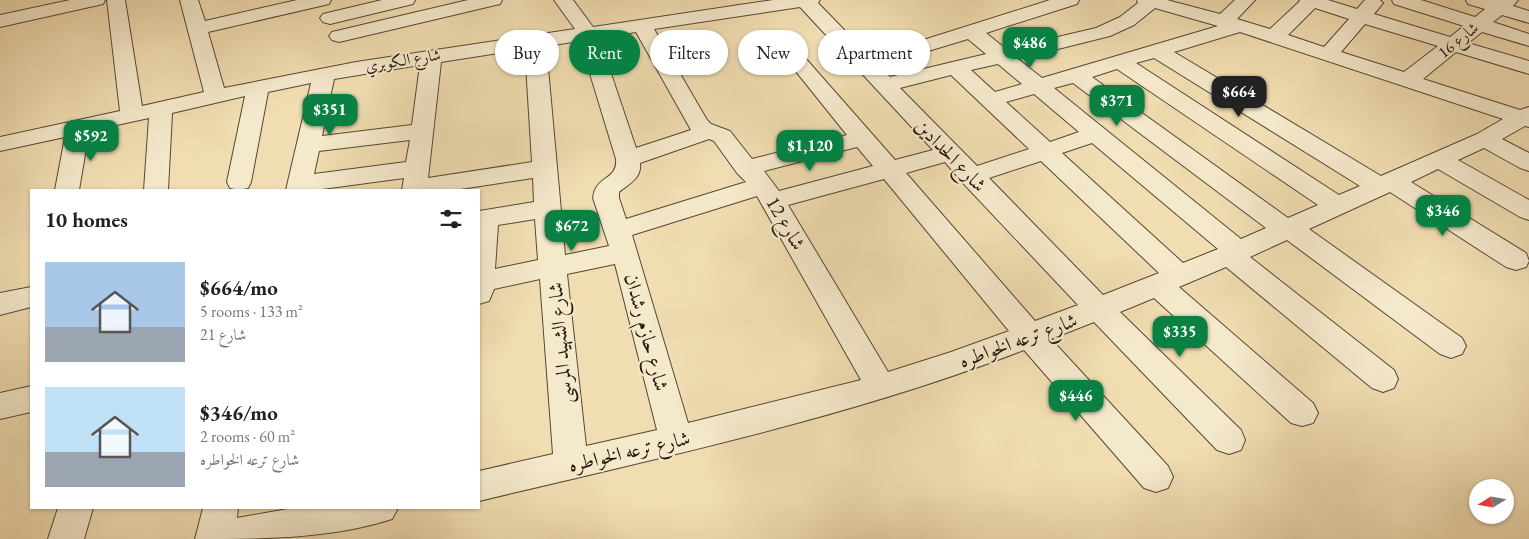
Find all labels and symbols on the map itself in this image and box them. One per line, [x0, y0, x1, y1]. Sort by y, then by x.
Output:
street label: شارع 16 [1433, 17, 1485, 65]
pin: $486 [1000, 27, 1060, 69]
street label: شارع الكوبري [364, 44, 443, 79]
pin: $664 [1209, 76, 1269, 118]
pin: $371 [1087, 84, 1147, 127]
pin: $351 [300, 94, 360, 136]
street label: شارع الحدادين [906, 113, 993, 201]
pin: $592 [61, 120, 121, 162]
pin: $1,120 [769, 130, 851, 172]
street label: شارع 12 [756, 191, 812, 257]
pin: $346 [1413, 194, 1473, 237]
pin: $672 [542, 210, 602, 252]
street label: شارع حازم رشدان [614, 270, 675, 395]
street label: شارع الشهيد المرسى [542, 281, 583, 405]
street label: شارع ترعه الخواطره [955, 307, 1082, 378]
pin: $335 [1150, 316, 1210, 358]
pin: $446 [1046, 380, 1106, 422]
street label: شارع ترعه الخواطره [566, 424, 693, 482]
north arrow [1469, 479, 1514, 524]

